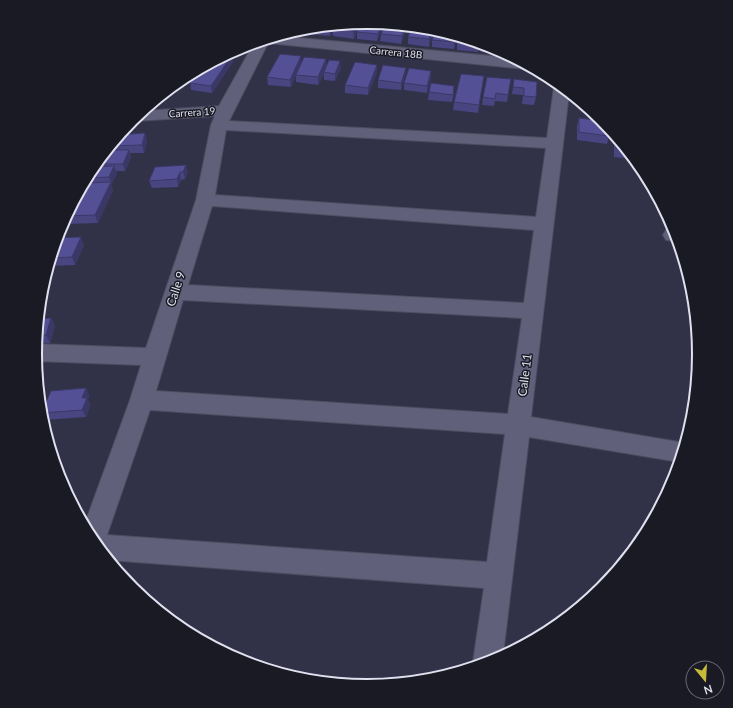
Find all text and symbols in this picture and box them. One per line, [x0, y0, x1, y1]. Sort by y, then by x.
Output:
street label: Carrera 18B [369, 43, 423, 61]
street label: Carrera 19 [168, 104, 216, 120]
street label: Calle 9 [163, 269, 188, 308]
street label: Calle 11 [514, 353, 535, 397]
north arrow [685, 660, 725, 700]
text: N [702, 682, 714, 697]

